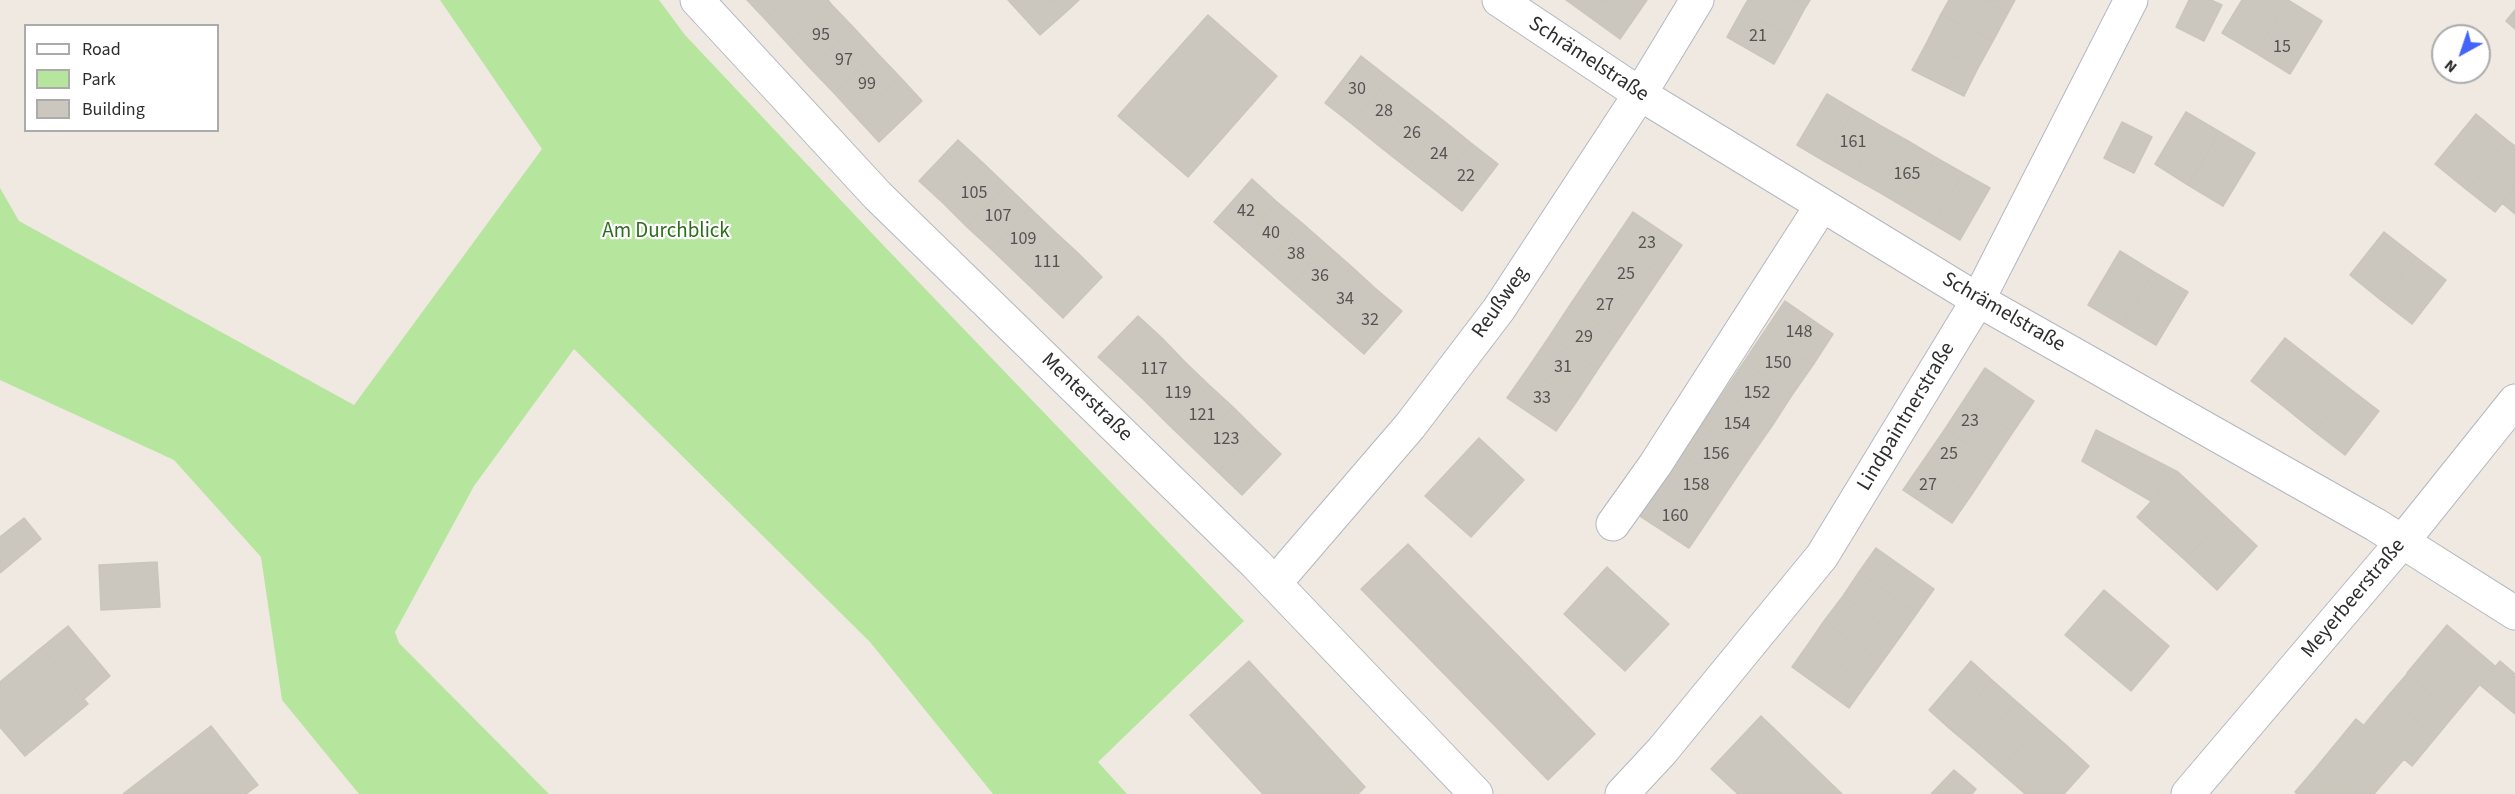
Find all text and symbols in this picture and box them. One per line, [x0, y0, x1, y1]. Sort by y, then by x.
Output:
street label: Schrämelstraße [1523, 12, 1653, 108]
legend [24, 24, 219, 132]
north arrow [2431, 24, 2491, 84]
house number: 95 [812, 25, 830, 47]
house number: 21 [1749, 26, 1767, 48]
text: Road [82, 37, 121, 62]
house number: 15 [2273, 37, 2291, 59]
house number: 97 [835, 50, 853, 72]
text: N [2440, 54, 2462, 78]
text: Park [82, 67, 116, 92]
house number: 99 [858, 74, 876, 96]
house number: 30 [1348, 79, 1366, 101]
text: Building [82, 97, 145, 122]
house number: 28 [1375, 101, 1393, 123]
house number: 26 [1403, 123, 1421, 145]
house number: 161 [1840, 132, 1866, 154]
house number: 24 [1430, 144, 1448, 166]
house number: 165 [1894, 164, 1920, 186]
house number: 22 [1457, 166, 1475, 188]
house number: 105 [961, 183, 987, 205]
house number: 42 [1237, 201, 1255, 223]
house number: 107 [985, 206, 1011, 228]
park label: Am Durchblick [602, 219, 730, 245]
house number: 40 [1262, 223, 1280, 245]
house number: 109 [1010, 229, 1036, 251]
house number: 23 [1638, 233, 1656, 255]
house number: 38 [1287, 244, 1305, 266]
house number: 111 [1034, 252, 1060, 274]
street label: Reußweg [1467, 263, 1535, 343]
house number: 25 [1617, 264, 1635, 286]
house number: 36 [1311, 266, 1329, 288]
street label: Schrämelstraße [1937, 268, 2069, 358]
house number: 34 [1336, 289, 1354, 311]
house number: 27 [1596, 295, 1614, 317]
house number: 32 [1361, 310, 1379, 332]
house number: 148 [1786, 322, 1812, 344]
house number: 29 [1575, 327, 1593, 349]
street label: Lindpaintnerstraße [1853, 338, 1961, 496]
street label: Menterstraße [1035, 348, 1137, 448]
house number: 150 [1765, 353, 1791, 375]
house number: 31 [1554, 357, 1572, 379]
house number: 117 [1141, 359, 1167, 381]
house number: 119 [1165, 383, 1191, 405]
house number: 152 [1744, 383, 1770, 405]
house number: 33 [1533, 388, 1551, 410]
house number: 121 [1189, 405, 1215, 427]
house number: 23 [1961, 411, 1979, 433]
house number: 154 [1724, 414, 1750, 436]
house number: 123 [1213, 429, 1239, 451]
house number: 156 [1703, 444, 1729, 466]
house number: 25 [1940, 444, 1958, 466]
house number: 158 [1683, 475, 1709, 497]
house number: 27 [1919, 475, 1937, 497]
house number: 160 [1662, 506, 1688, 528]
street label: Meyerbeerstraße [2297, 534, 2411, 664]

